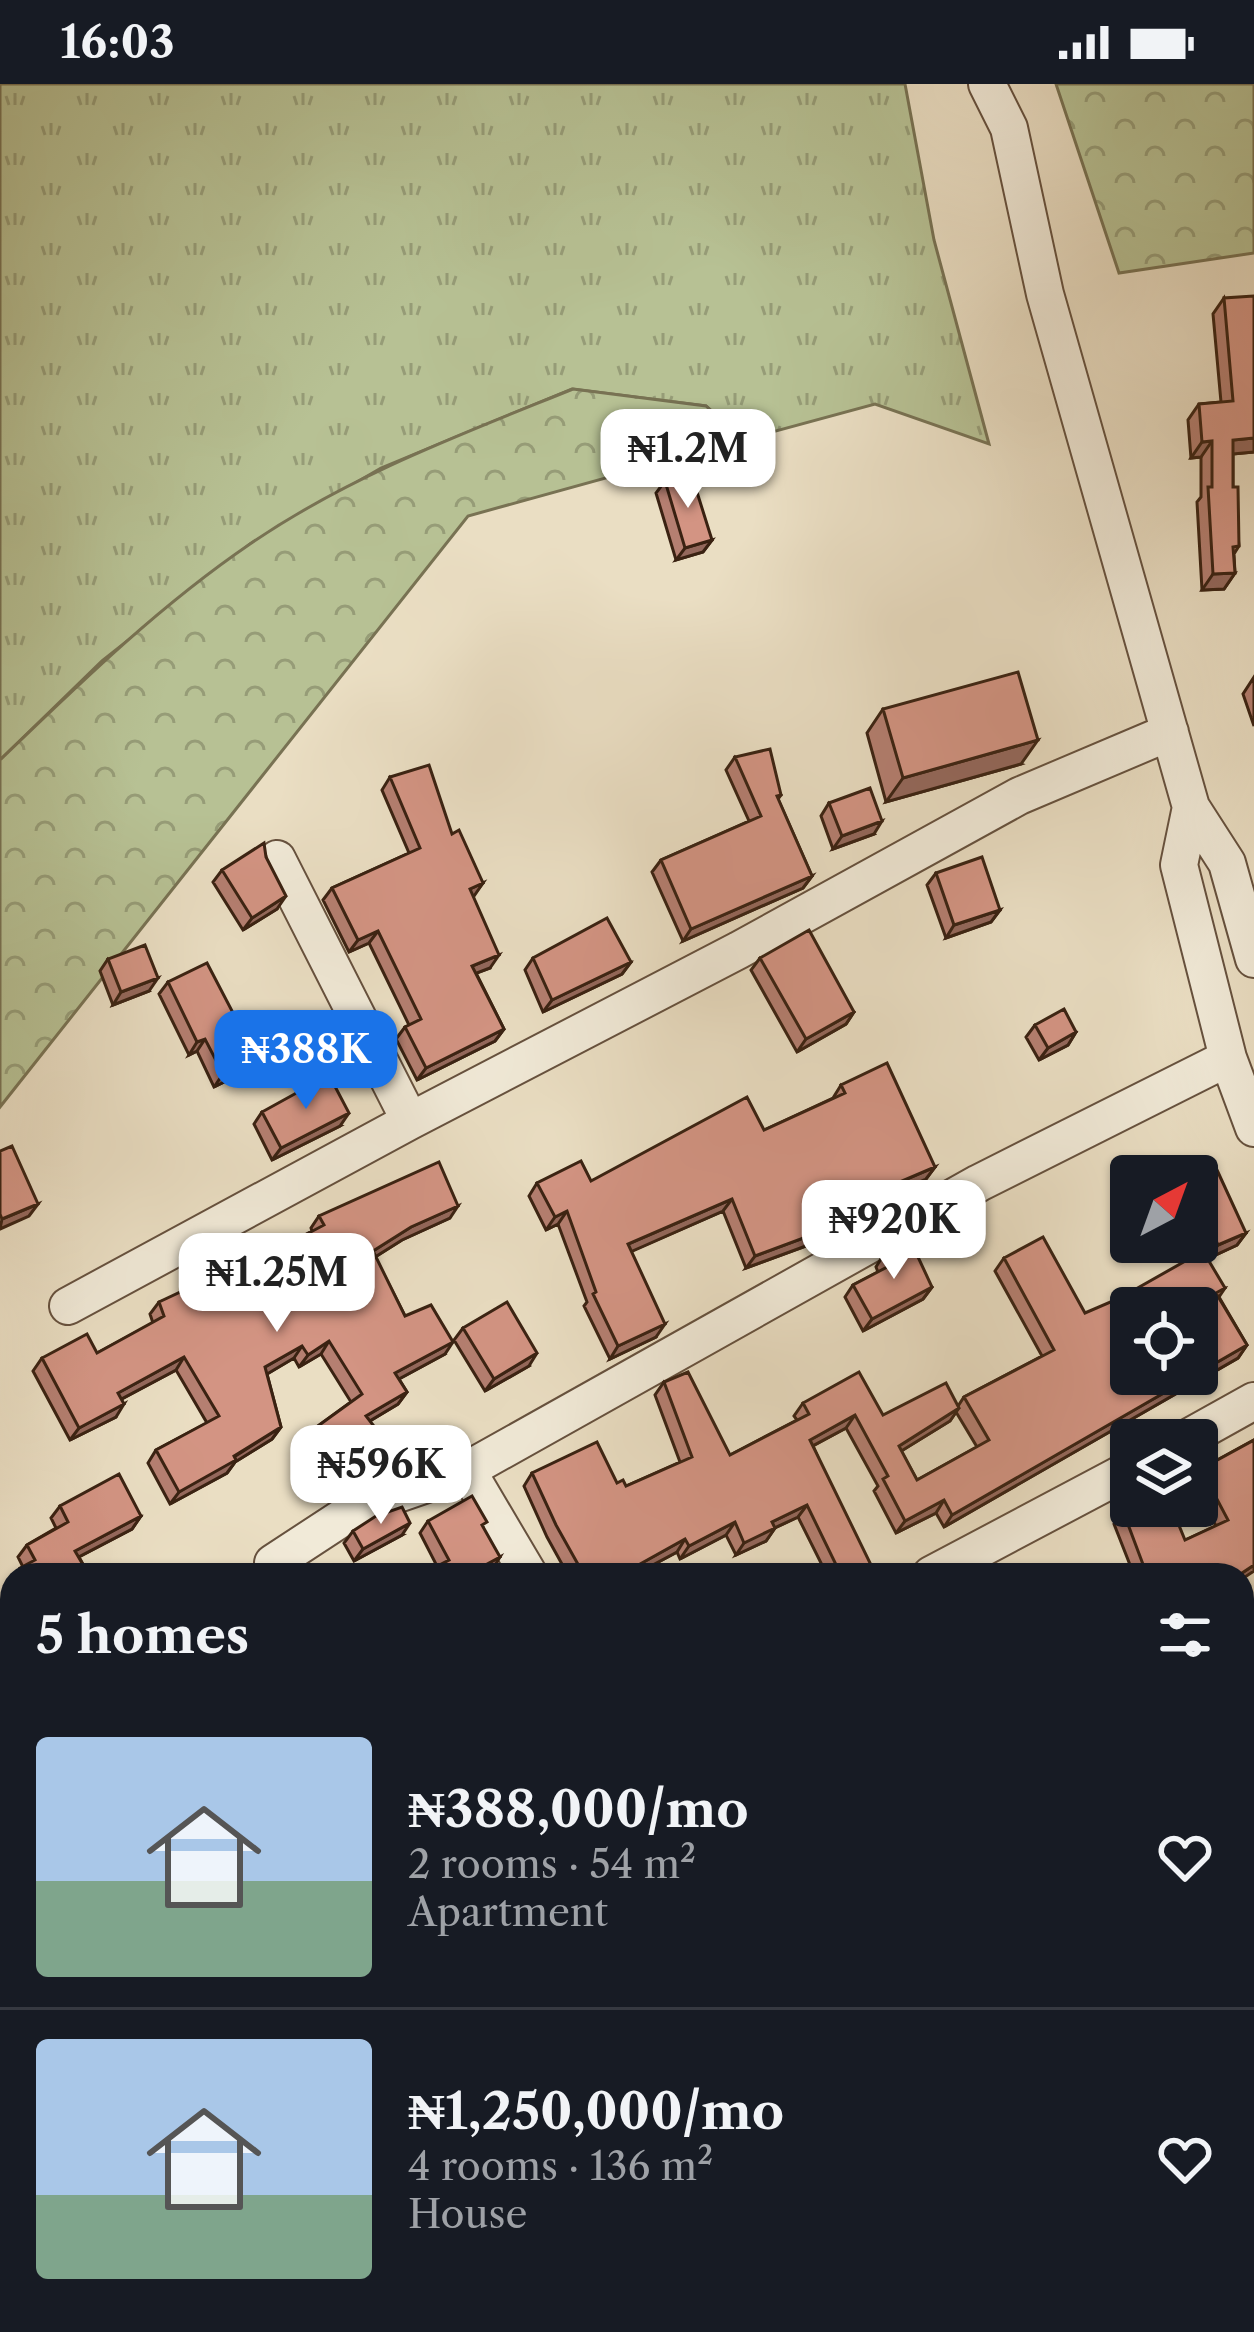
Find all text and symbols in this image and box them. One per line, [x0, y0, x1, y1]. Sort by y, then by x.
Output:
text: 16:03 [60, 14, 175, 70]
pin: ₦1.2M [604, 409, 772, 511]
text: ₦1.2M [628, 424, 748, 472]
pin: ₦388K [222, 1010, 390, 1112]
text: ₦388K [241, 1025, 371, 1073]
north arrow [1110, 1155, 1218, 1263]
map controls [1110, 1155, 1218, 1527]
pin: ₦920K [810, 1180, 978, 1282]
text: ₦920K [829, 1195, 959, 1243]
pin: ₦1.25M [179, 1233, 375, 1335]
text: ₦1.25M [206, 1248, 348, 1296]
button: locate [1110, 1287, 1218, 1395]
button: layers [1110, 1419, 1218, 1527]
pin: ₦596K [297, 1425, 465, 1527]
text: ₦596K [317, 1440, 445, 1488]
icon: filters [1152, 1602, 1218, 1668]
text: 5 homes [36, 1604, 249, 1666]
text: ₦388,000/mo [408, 1778, 749, 1840]
icon: home [132, 1785, 276, 1929]
icon: heart [1152, 1824, 1218, 1890]
text: 2 rooms · 54 m² [408, 1840, 696, 1888]
text: Apartment [408, 1888, 608, 1936]
text: ₦1,250,000/mo [408, 2080, 784, 2142]
icon: home [132, 2087, 276, 2231]
icon: heart [1152, 2126, 1218, 2192]
text: 4 rooms · 136 m² [408, 2142, 713, 2190]
text: House [408, 2190, 527, 2238]

